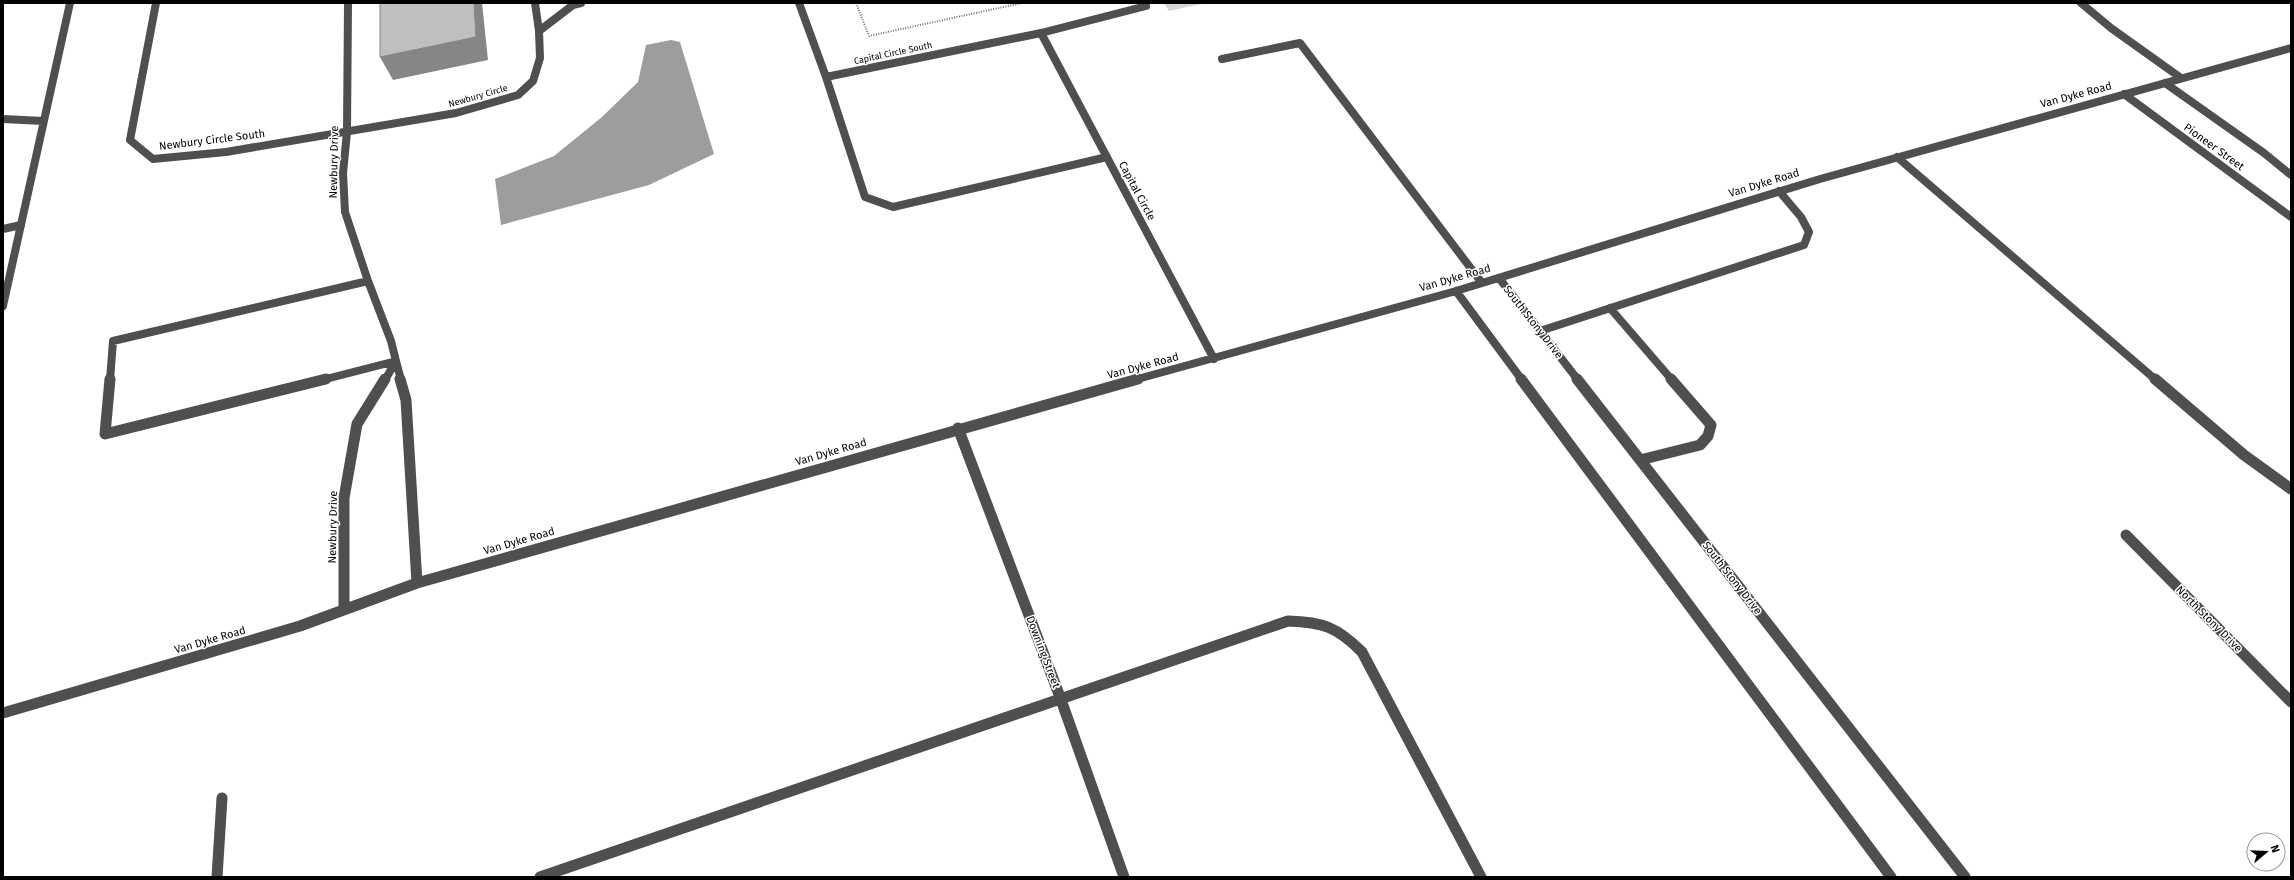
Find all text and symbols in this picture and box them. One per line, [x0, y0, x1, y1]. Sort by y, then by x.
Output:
street label: Capital Circle South [853, 40, 933, 66]
street label: Van Dyke Road [2039, 79, 2113, 111]
street label: Newbury Circle [447, 83, 509, 109]
street label: Pioneer Street [2181, 121, 2247, 173]
street label: Newbury Drive [327, 126, 341, 198]
street label: Newbury Circle South [158, 127, 266, 153]
street label: Capital Circle [1116, 159, 1158, 223]
street label: Van Dyke Road [1727, 166, 1801, 200]
street label: Van Dyke Road [1418, 262, 1492, 294]
street label: South Stony Drive [1501, 283, 1565, 361]
street label: Van Dyke Road [1106, 350, 1180, 382]
street label: Van Dyke Road [794, 436, 868, 468]
street label: Newbury Drive [326, 491, 340, 563]
street label: Van Dyke Road [482, 525, 556, 557]
street label: South Stony Drive [1700, 539, 1764, 617]
street label: North Stony Drive [2173, 583, 2245, 655]
street label: Downing Street [1023, 614, 1063, 690]
street label: Van Dyke Road [173, 624, 247, 656]
north arrow [2246, 832, 2286, 872]
text: N [2268, 843, 2282, 854]

